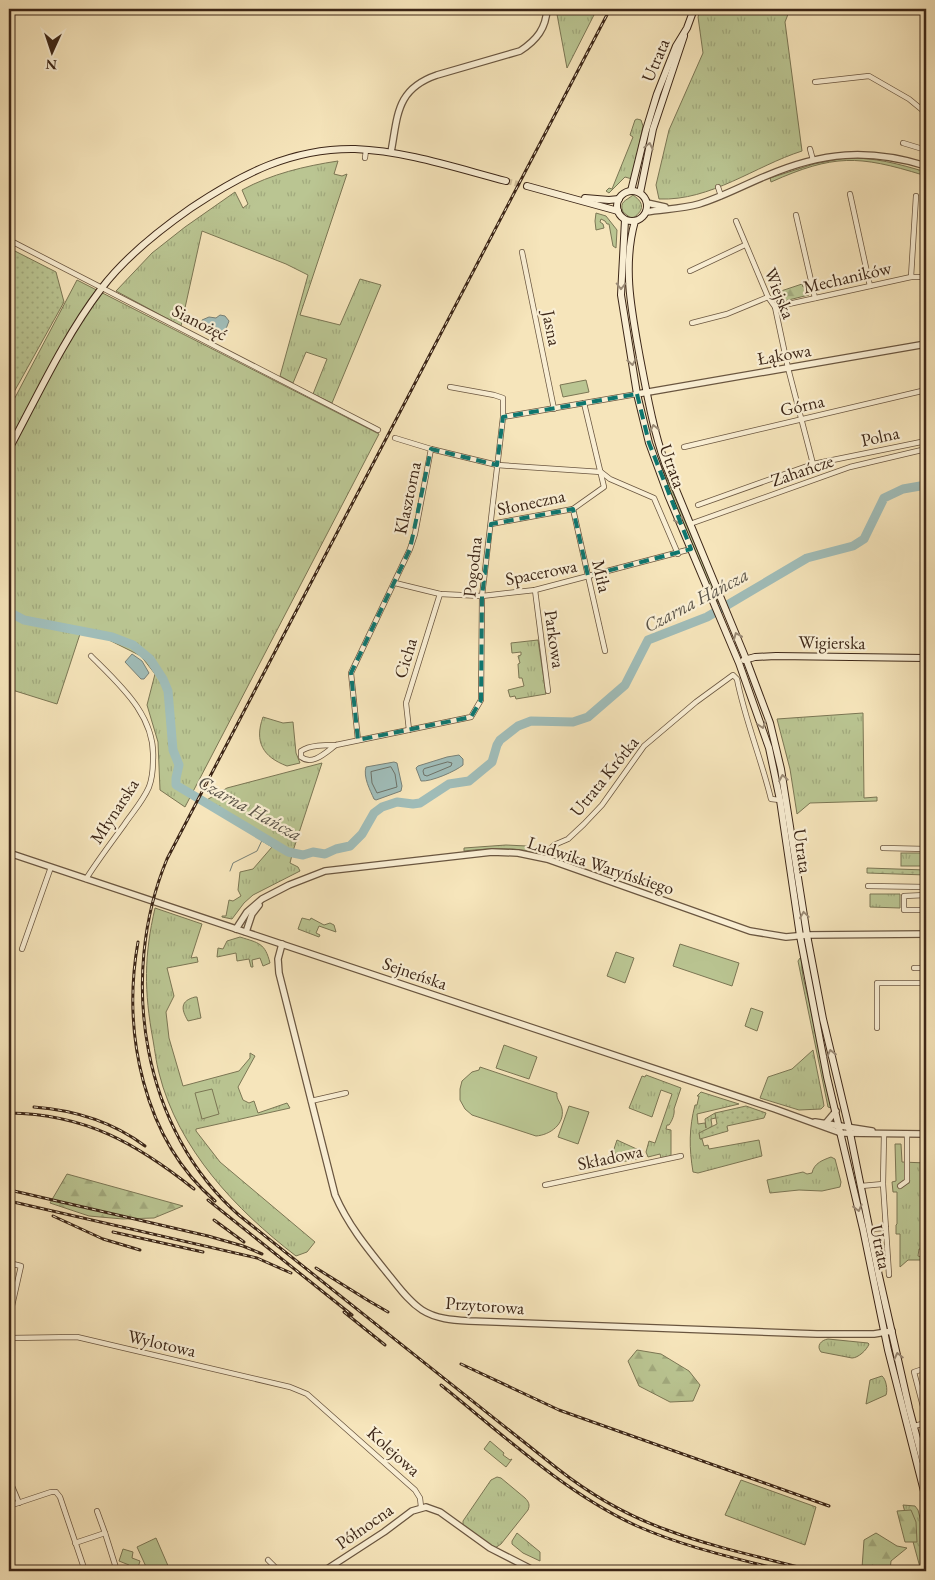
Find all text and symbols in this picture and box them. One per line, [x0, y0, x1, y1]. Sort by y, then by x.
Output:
north arrow [28, 28, 78, 78]
street label: Utrata [636, 34, 675, 85]
text: N [45, 56, 57, 74]
one-way arrow [643, 141, 654, 150]
street label: Mechaników [801, 256, 894, 298]
street label: Wiejska [759, 264, 801, 323]
one-way arrow [616, 282, 626, 290]
street label: Sianożęć [169, 298, 231, 346]
street label: Jasna [537, 306, 567, 349]
street label: Łąkowa [755, 338, 813, 370]
one-way arrow [626, 358, 636, 366]
street label: Górna [778, 389, 827, 421]
street label: Polna [859, 421, 902, 451]
one-way arrow [649, 424, 660, 433]
street label: Utrata [655, 441, 692, 492]
street label: Zahańcze [768, 449, 836, 491]
street label: Klasztorna [388, 459, 426, 536]
street label: Słoneczna [495, 483, 568, 520]
one-way arrow [672, 516, 683, 525]
street label: Pogodna [457, 535, 487, 598]
street label: Spacerowa [503, 554, 580, 590]
street label: Miła [587, 557, 617, 595]
water label: Czarna Hańcza [639, 562, 753, 638]
street label: Parkowa [540, 608, 571, 670]
street label: Wigierska [798, 630, 867, 654]
one-way arrow [733, 632, 743, 641]
street label: Cicha [388, 634, 422, 681]
one-way arrow [756, 720, 766, 729]
street label: Utrata Krótka [565, 730, 644, 821]
water label: Czarna Hańcza [194, 769, 306, 847]
street label: Młynarska [84, 773, 144, 848]
one-way arrow [779, 773, 789, 782]
street label: Utrata [788, 827, 818, 876]
street label: Ludwika Waryńskiego [525, 830, 677, 900]
one-way arrow [800, 911, 810, 919]
street label: Sejneńska [380, 951, 451, 995]
one-way arrow [826, 1048, 837, 1057]
street label: Składowa [575, 1139, 645, 1175]
one-way arrow [852, 1203, 862, 1211]
street label: Utrata [865, 1223, 897, 1272]
street label: Przytorowa [445, 1291, 526, 1319]
street label: Wylotowa [126, 1324, 199, 1362]
one-way arrow [893, 1351, 903, 1360]
street label: Kolejowa [362, 1421, 426, 1482]
street label: Północna [331, 1498, 398, 1554]

